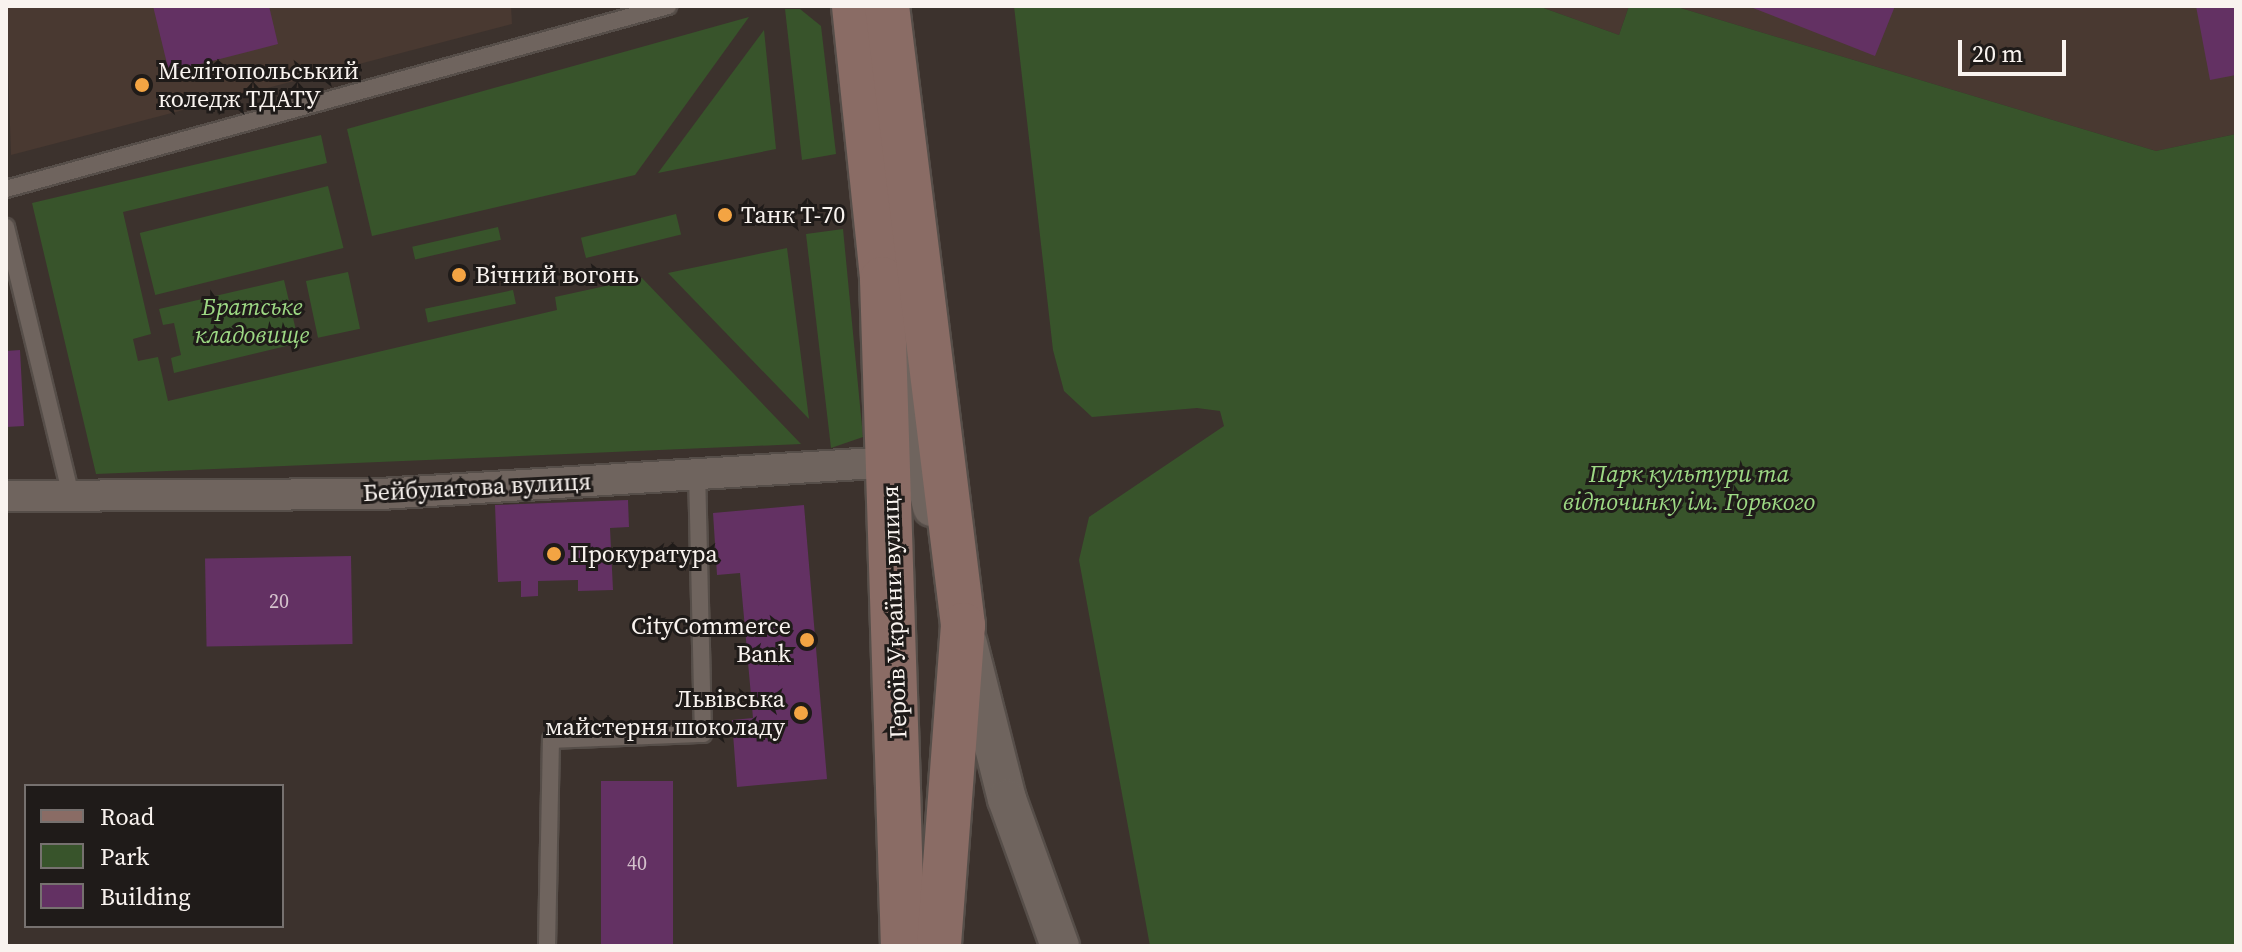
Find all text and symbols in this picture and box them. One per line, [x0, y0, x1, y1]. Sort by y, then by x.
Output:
scale bar [1962, 24, 2070, 74]
text: 20 m [1972, 37, 2023, 70]
place label: Мелітопольський коледж ТДАТУ [158, 57, 359, 113]
marker: Мелітопольський коледж ТДАТУ [133, 76, 151, 94]
place label: Танк Т-70 [741, 201, 846, 229]
marker: Танк Т-70 [716, 206, 734, 224]
place label: Вічний вогонь [475, 261, 639, 289]
marker: Вічний вогонь [450, 266, 468, 284]
park label: Братське кладовище [195, 293, 309, 349]
park label: Парк культури та відпочинку ім. Горького [1563, 460, 1815, 516]
street label: Бейбулатова вулиця [362, 467, 592, 507]
street label: Героїв України вулиця [875, 485, 913, 739]
place label: Прокуратура [570, 540, 718, 568]
marker: Прокуратура [545, 545, 563, 563]
house number: 20 [269, 589, 289, 613]
place label: CityCommerce Bank [631, 612, 791, 668]
marker: CityCommerce Bank [798, 631, 816, 649]
place label: Львівська майстерня шоколаду [545, 685, 785, 741]
marker: Львівська майстерня шоколаду [792, 704, 810, 722]
legend [24, 784, 284, 928]
text: Road [100, 800, 154, 833]
text: Park [100, 840, 149, 873]
house number: 40 [627, 851, 647, 875]
text: Building [100, 880, 191, 913]

